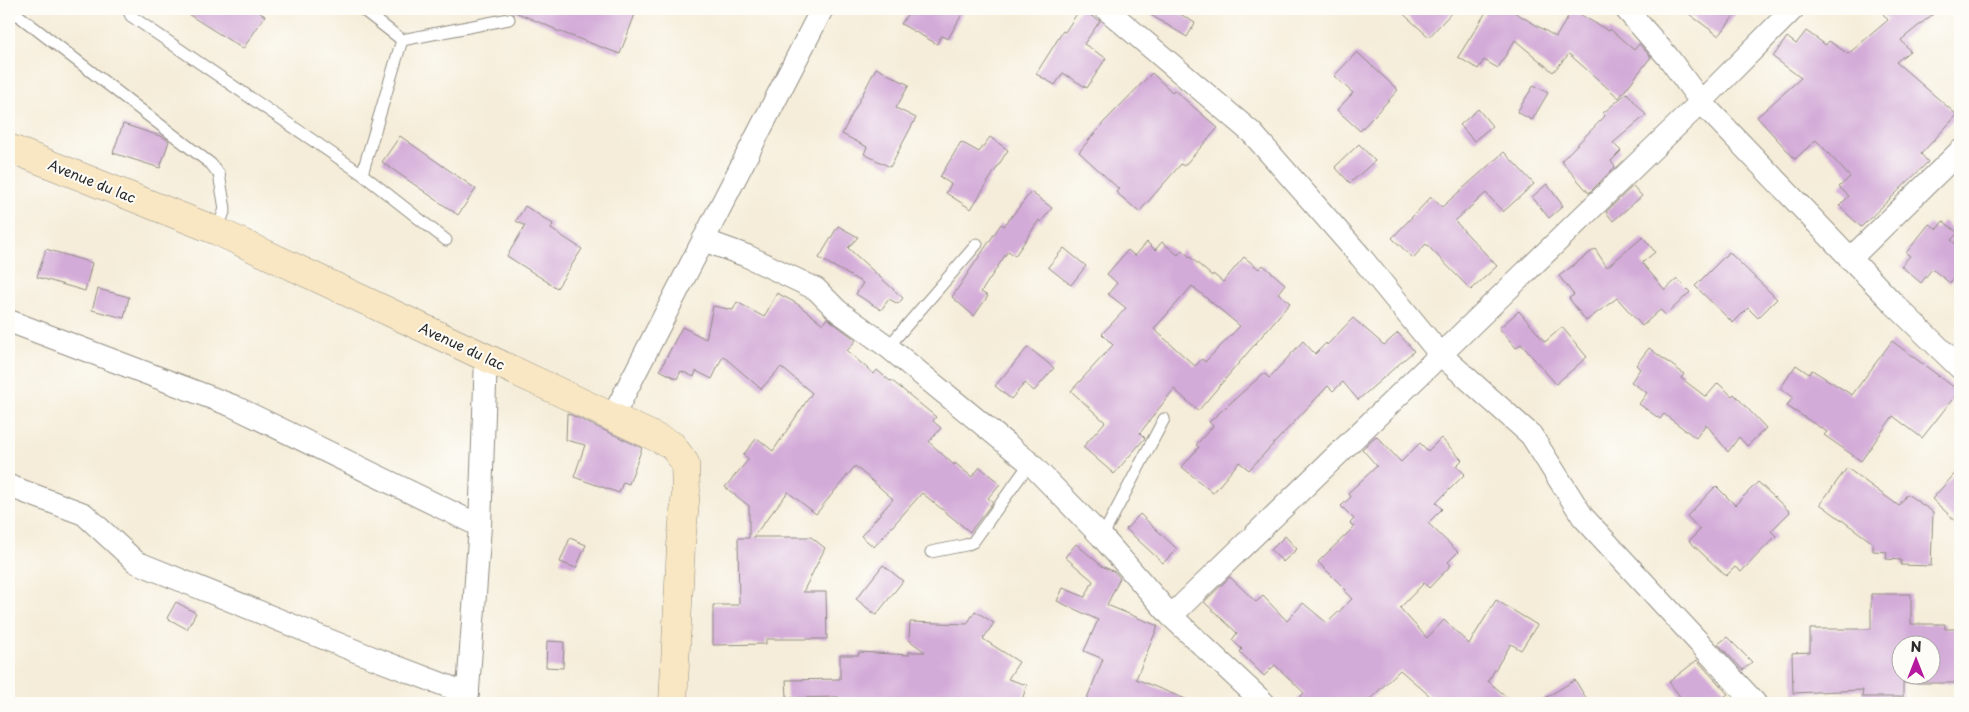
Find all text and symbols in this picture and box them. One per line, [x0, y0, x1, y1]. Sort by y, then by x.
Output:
street label: Avenue du lac [45, 154, 139, 208]
street label: Avenue du lac [416, 317, 508, 375]
north arrow [1892, 634, 1942, 684]
text: N [1910, 636, 1922, 657]

